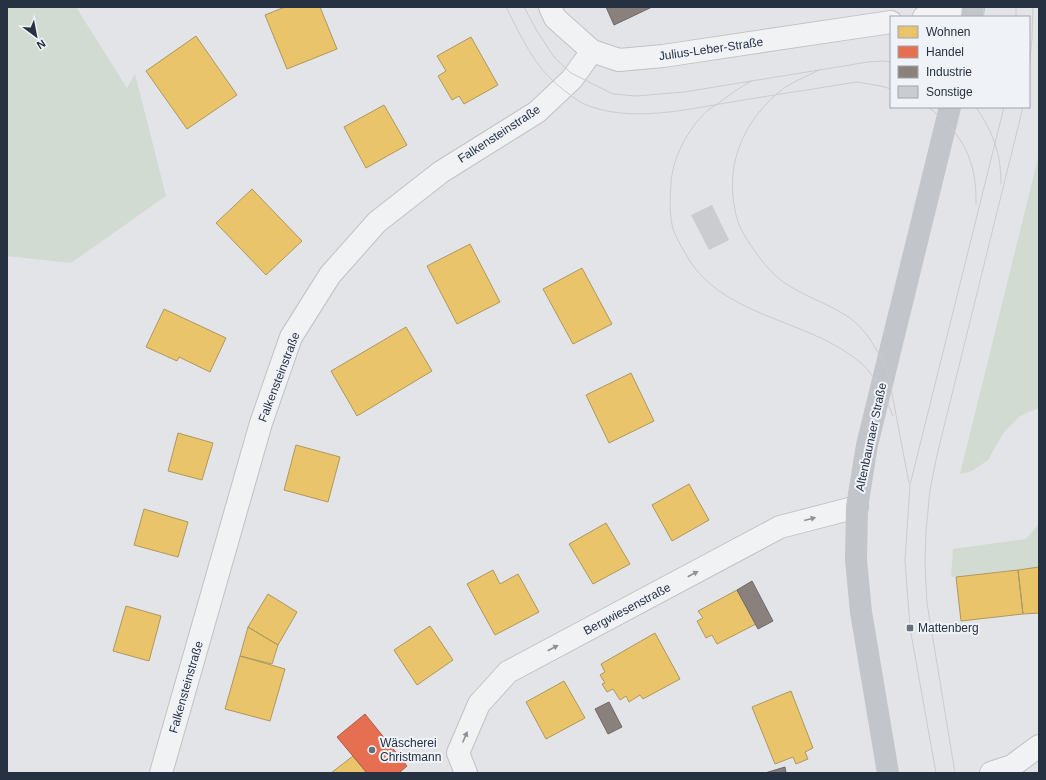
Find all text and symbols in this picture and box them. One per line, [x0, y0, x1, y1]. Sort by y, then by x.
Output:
north arrow [16, 16, 56, 56]
legend [890, 16, 1030, 108]
text: Wohnen [926, 25, 970, 39]
street label: Julius-Leber-Straße [658, 35, 764, 63]
text: N [35, 37, 48, 52]
text: Handel [926, 45, 964, 59]
text: Industrie [926, 65, 972, 79]
text: Sonstige [926, 85, 973, 99]
street label: Falkensteinstraße [455, 102, 543, 166]
street label: Falkensteinstraße [255, 330, 303, 424]
street label: Altenbaunaer Straße [853, 381, 889, 493]
one-way arrow [804, 516, 816, 522]
one-way arrow [687, 571, 698, 577]
street label: Bergwiesenstraße [581, 580, 673, 638]
place label: Mattenberg [918, 621, 979, 635]
marker: Mattenberg [905, 623, 915, 633]
street label: Falkensteinstraße [166, 639, 206, 735]
one-way arrow [547, 645, 559, 651]
one-way arrow [462, 731, 468, 743]
place label: Wäscherei Christmann [380, 736, 441, 764]
marker: Wäscherei Christmann [367, 745, 377, 755]

